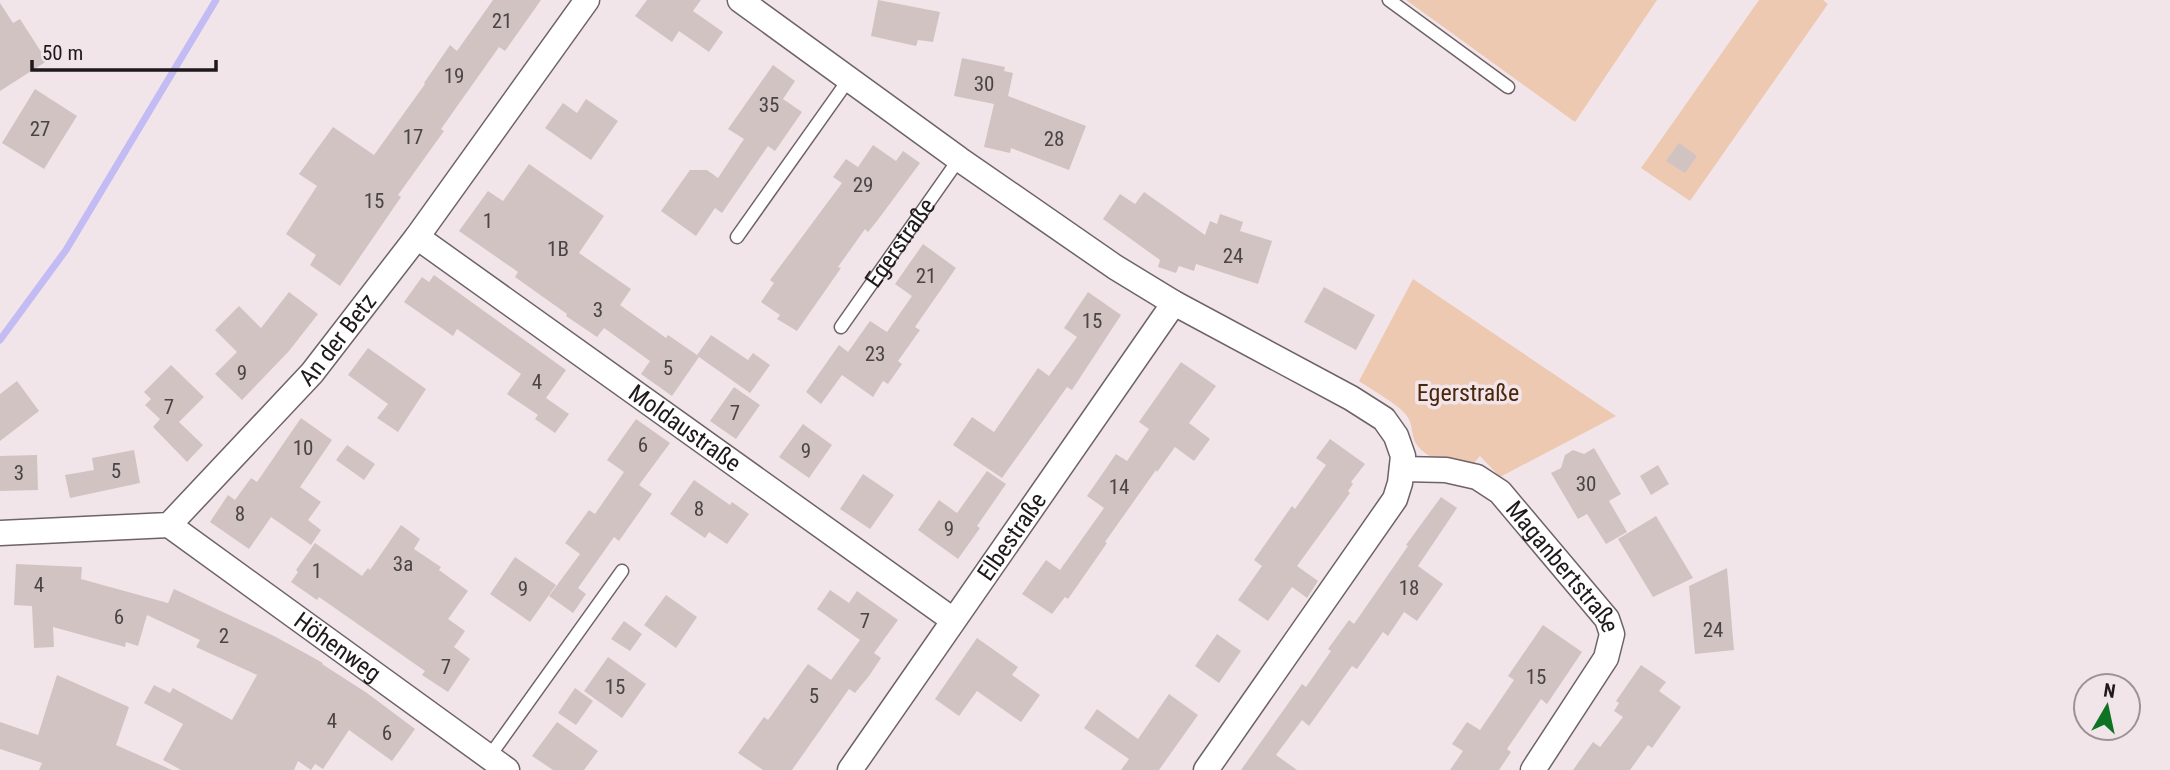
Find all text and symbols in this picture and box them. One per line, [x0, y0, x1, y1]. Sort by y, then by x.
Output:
house number: 21 [492, 9, 512, 33]
scale bar [32, 28, 215, 72]
text: 50 m [42, 41, 83, 65]
house number: 19 [444, 64, 464, 88]
house number: 30 [974, 72, 994, 96]
house number: 35 [759, 93, 779, 117]
house number: 27 [30, 117, 50, 141]
house number: 17 [403, 125, 423, 149]
house number: 28 [1044, 127, 1064, 151]
house number: 29 [853, 173, 873, 197]
house number: 15 [364, 189, 384, 213]
street label: Egerstraße [859, 193, 941, 293]
house number: 1 [483, 209, 493, 233]
house number: 1B [547, 237, 569, 261]
house number: 24 [1223, 244, 1243, 268]
house number: 21 [916, 264, 936, 288]
street label: An der Betz [293, 288, 382, 392]
house number: 3 [593, 298, 603, 322]
house number: 15 [1082, 309, 1102, 333]
house number: 23 [865, 342, 885, 366]
house number: 5 [663, 356, 673, 380]
house number: 9 [237, 361, 247, 385]
house number: 4 [532, 370, 542, 394]
street label: Moldaustraße [623, 379, 746, 478]
park label: Egerstraße [1417, 379, 1519, 407]
house number: 7 [164, 395, 174, 419]
house number: 7 [730, 401, 740, 425]
house number: 6 [638, 433, 648, 457]
house number: 10 [293, 436, 313, 460]
house number: 9 [801, 439, 811, 463]
house number: 5 [111, 459, 121, 483]
house number: 3 [14, 461, 24, 485]
house number: 30 [1576, 472, 1596, 496]
house number: 14 [1109, 475, 1129, 499]
street label: Elbestraße [972, 487, 1052, 586]
street label: Maganbertstraße [1500, 495, 1624, 636]
house number: 8 [694, 497, 704, 521]
house number: 8 [235, 502, 245, 526]
house number: 9 [944, 517, 954, 541]
house number: 3a [393, 552, 413, 576]
house number: 1 [312, 559, 322, 583]
house number: 4 [34, 573, 44, 597]
house number: 18 [1399, 576, 1419, 600]
house number: 9 [518, 577, 528, 601]
house number: 6 [114, 605, 124, 629]
street label: Höhenweg [289, 606, 386, 688]
house number: 7 [860, 609, 870, 633]
house number: 24 [1703, 618, 1723, 642]
house number: 2 [219, 624, 229, 648]
house number: 7 [441, 655, 451, 679]
house number: 15 [1526, 665, 1546, 689]
north arrow [2072, 672, 2142, 742]
house number: 15 [605, 675, 625, 699]
text: N [2102, 678, 2117, 703]
house number: 5 [809, 684, 819, 708]
house number: 4 [327, 709, 337, 733]
house number: 6 [382, 721, 392, 745]

